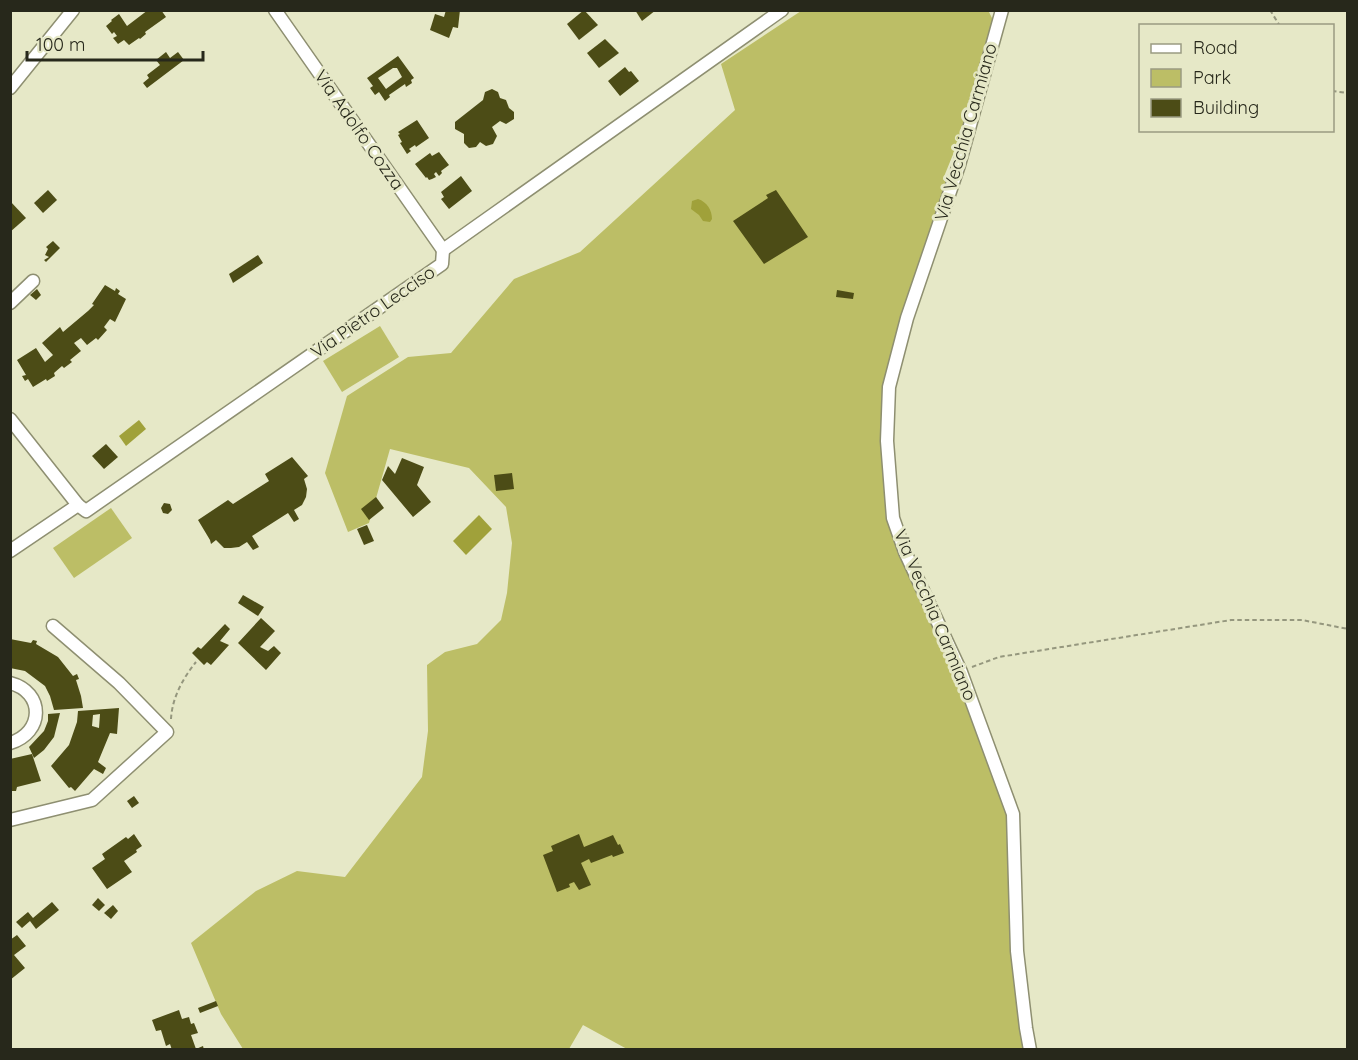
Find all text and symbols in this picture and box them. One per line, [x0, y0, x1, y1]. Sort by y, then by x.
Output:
scale bar [27, 24, 202, 62]
legend [1139, 24, 1334, 132]
text: 100 m [36, 33, 85, 56]
text: Road [1193, 36, 1238, 59]
street label: Via Vecchia Carmiano [929, 40, 1002, 223]
street label: Via Adolfo Cozza [309, 65, 409, 194]
text: Park [1193, 66, 1231, 89]
text: Building [1193, 96, 1259, 119]
street label: Via Pietro Lecciso [306, 260, 439, 363]
street label: Via Vecchia Carmiano [889, 526, 982, 704]

